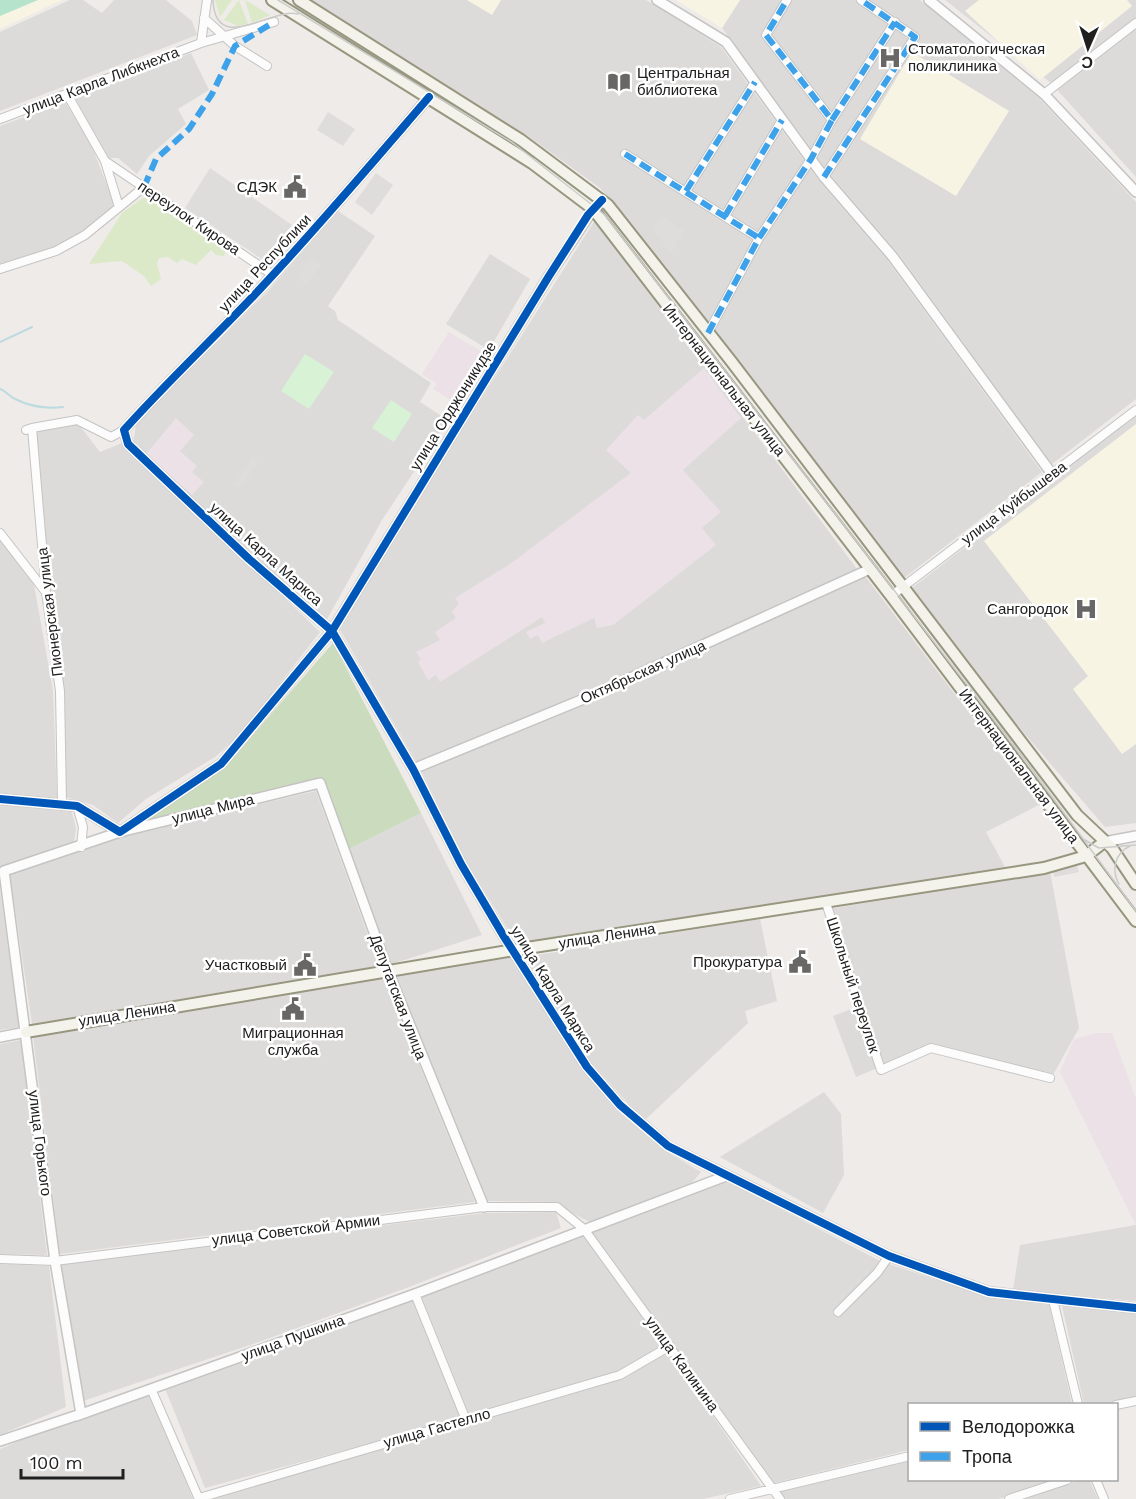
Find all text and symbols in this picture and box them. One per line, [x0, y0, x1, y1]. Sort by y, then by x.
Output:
north arrow [1058, 18, 1118, 78]
place label: Стоматологическая поликлиника [908, 40, 1045, 75]
street label: улица Карла Либкнехта [21, 43, 182, 119]
hospital icon: Стоматологическая поликлиника [877, 45, 903, 71]
text: С [1081, 53, 1094, 72]
place label: Центральная библиотека [637, 64, 730, 99]
library icon: Центральная библиотека [606, 69, 632, 95]
public building icon: СДЭК [282, 174, 308, 200]
street label: переулок Кирова [135, 177, 244, 259]
place label: СДЭК [237, 178, 277, 196]
street label: улица Республики [215, 210, 315, 316]
street label: Интернациональная улица [659, 300, 790, 460]
street label: улица Орджоникидзе [406, 338, 500, 474]
street label: улица Куйбышева [958, 457, 1071, 548]
street label: улица Карла Маркса [206, 499, 327, 610]
street label: Пионерская улица [33, 546, 67, 677]
hospital icon: Сангородок [1073, 596, 1099, 622]
place label: Сангородок [987, 600, 1068, 618]
street label: Октябрьская улица [578, 636, 709, 708]
street label: Интернациональная улица [955, 685, 1083, 847]
street label: улица Мира [170, 790, 257, 828]
street label: Школьный переулок [823, 915, 884, 1056]
street label: улица Ленина [557, 919, 657, 953]
street label: улица Карла Маркса [507, 923, 599, 1056]
street label: Депутатская улица [366, 932, 430, 1063]
public building icon: Прокуратура [787, 949, 813, 975]
public building icon: Участковый [292, 952, 318, 978]
place label: Прокуратура [693, 953, 783, 971]
place label: Участковый [205, 956, 287, 974]
public building icon: Миграционная служба [280, 996, 306, 1022]
street label: улица Ленина [77, 997, 177, 1031]
place label: Миграционная служба [242, 1024, 344, 1059]
street label: улица Горького [25, 1089, 55, 1197]
street label: улица Советской Армии [211, 1211, 381, 1249]
street label: улица Пушкина [239, 1311, 348, 1365]
street label: улица Калинина [641, 1313, 723, 1416]
legend [908, 1403, 1118, 1481]
street label: улица Гастелло [382, 1404, 492, 1452]
text: Велодорожка [962, 1416, 1075, 1437]
scale bar [21, 1442, 123, 1480]
text: Тропа [962, 1446, 1013, 1467]
text: 100 m [30, 1452, 83, 1473]

